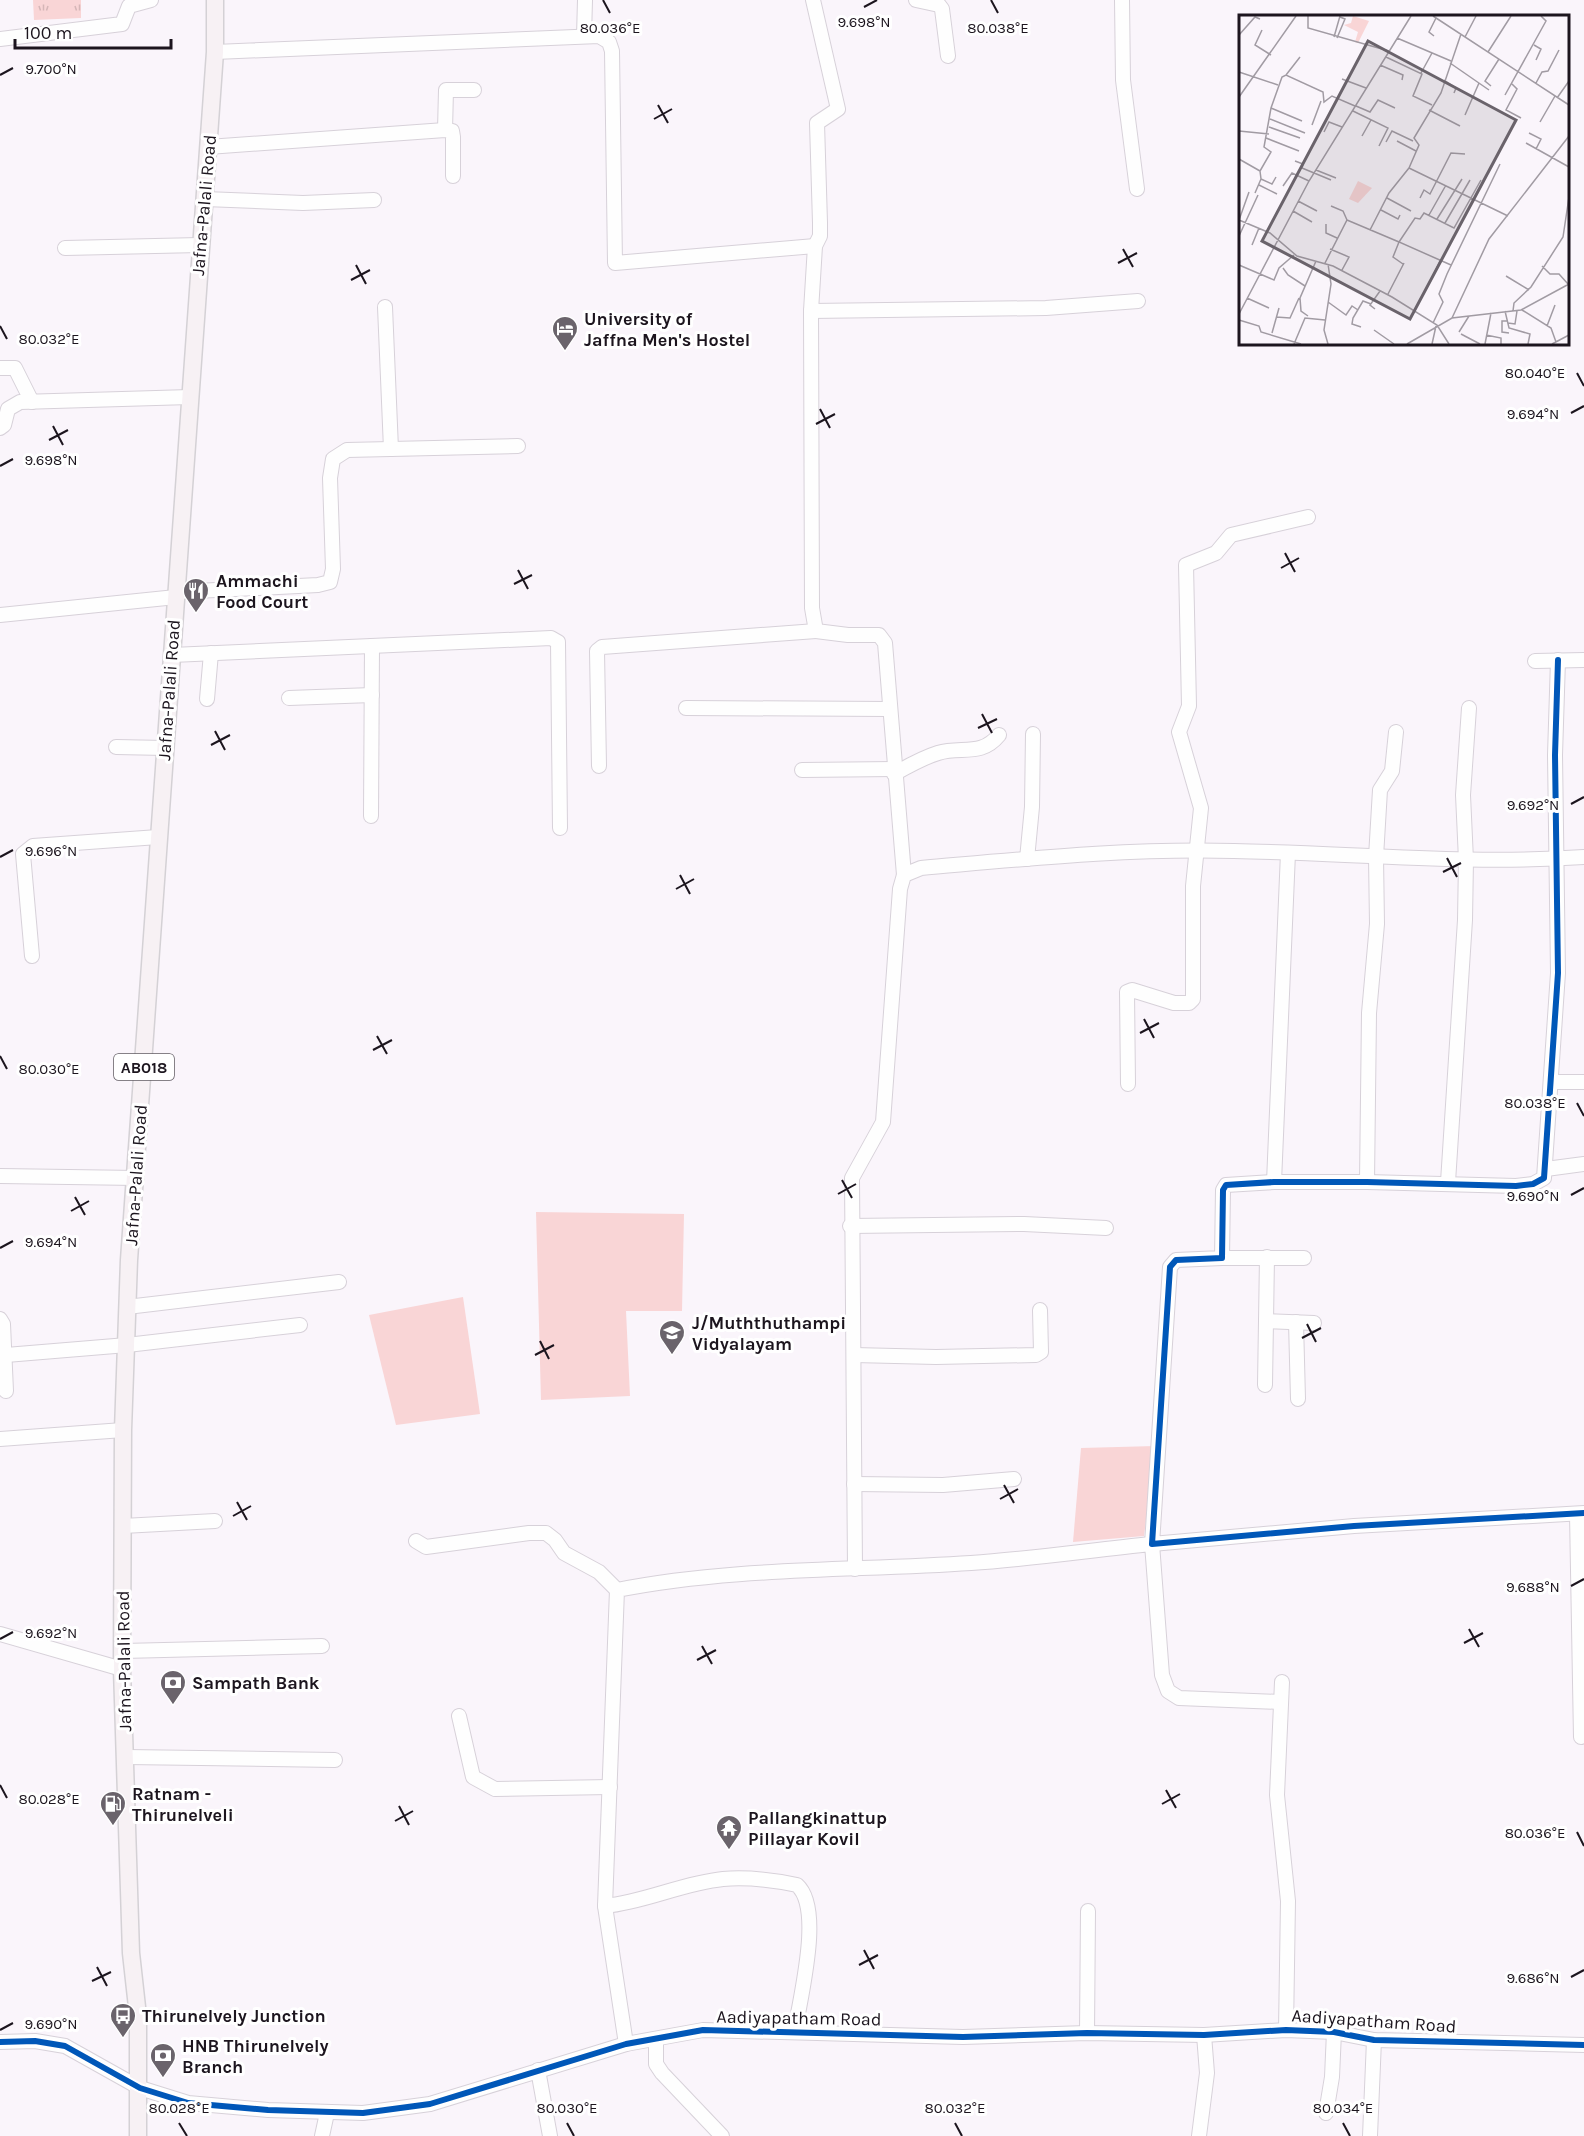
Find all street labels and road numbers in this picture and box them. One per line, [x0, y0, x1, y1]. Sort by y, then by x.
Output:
street label: Jafna-Palali Road [187, 134, 221, 276]
street label: Jafna-Palali Road [153, 619, 185, 761]
road number: AB018 [114, 1054, 174, 1080]
street label: Jafna-Palali Road [120, 1104, 152, 1246]
street label: Jafna-Palali Road [112, 1590, 136, 1732]
street label: Aadiyapatham Road [1291, 2004, 1457, 2038]
street label: Aadiyapatham Road [716, 2006, 882, 2030]

